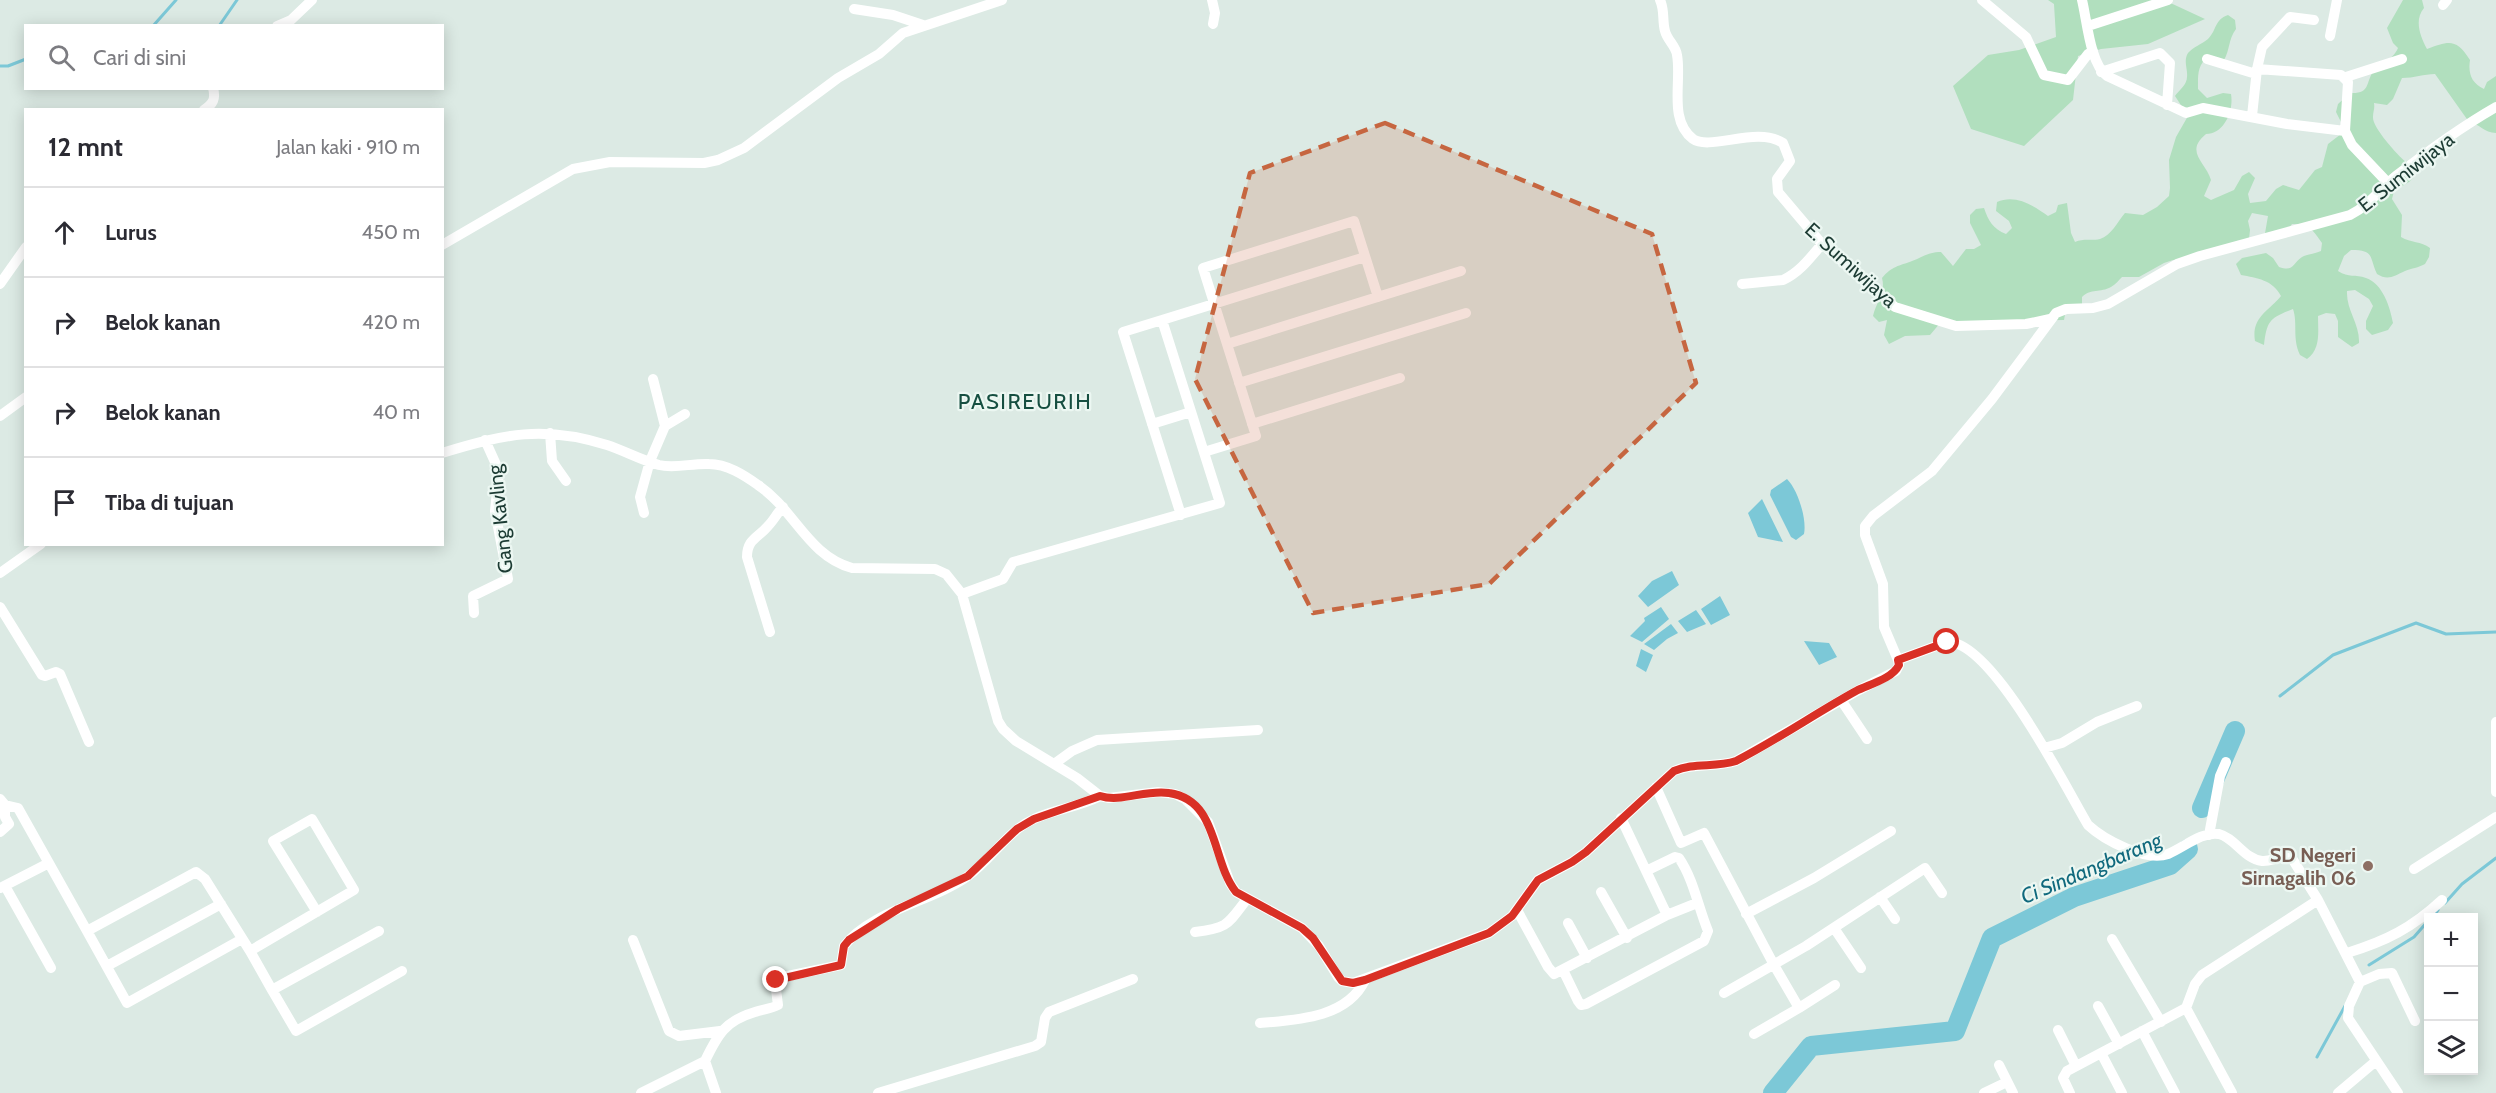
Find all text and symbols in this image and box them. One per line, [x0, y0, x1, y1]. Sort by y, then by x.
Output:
search box [24, 24, 444, 90]
icon: search [45, 41, 78, 74]
text: Cari di sini [93, 44, 186, 71]
street label: E. Sumiwijaya [2353, 127, 2459, 217]
text: 12 mnt [48, 131, 123, 163]
text: Jalan kaki · 910 m [276, 135, 420, 159]
icon: ahead [48, 216, 81, 249]
street label: E. Sumiwijaya [1800, 217, 1902, 313]
text: Lurus [105, 219, 157, 246]
text: 450 m [362, 220, 420, 244]
icon: right [48, 306, 81, 339]
text: Belok kanan [105, 309, 221, 336]
text: 420 m [362, 310, 420, 334]
district label: PASIREURIH [958, 388, 1092, 415]
icon: right [48, 396, 81, 429]
text: Belok kanan [105, 399, 221, 426]
text: 40 m [372, 400, 420, 424]
street label: Gang Kavling [482, 462, 518, 575]
icon: arrive [48, 486, 81, 519]
text: Tiba di tujuan [105, 489, 234, 516]
route start [1933, 628, 1959, 654]
water label: Ci Sindangbarang [2017, 827, 2167, 909]
place label: SD Negeri Sirnagalih 06 [2241, 843, 2356, 890]
marker: SD Negeri Sirnagalih 06 [2361, 859, 2375, 873]
map controls [2424, 913, 2478, 1075]
button: + [2424, 913, 2478, 967]
route end [762, 966, 788, 992]
button: − [2424, 967, 2478, 1021]
button: layers [2424, 1021, 2478, 1075]

